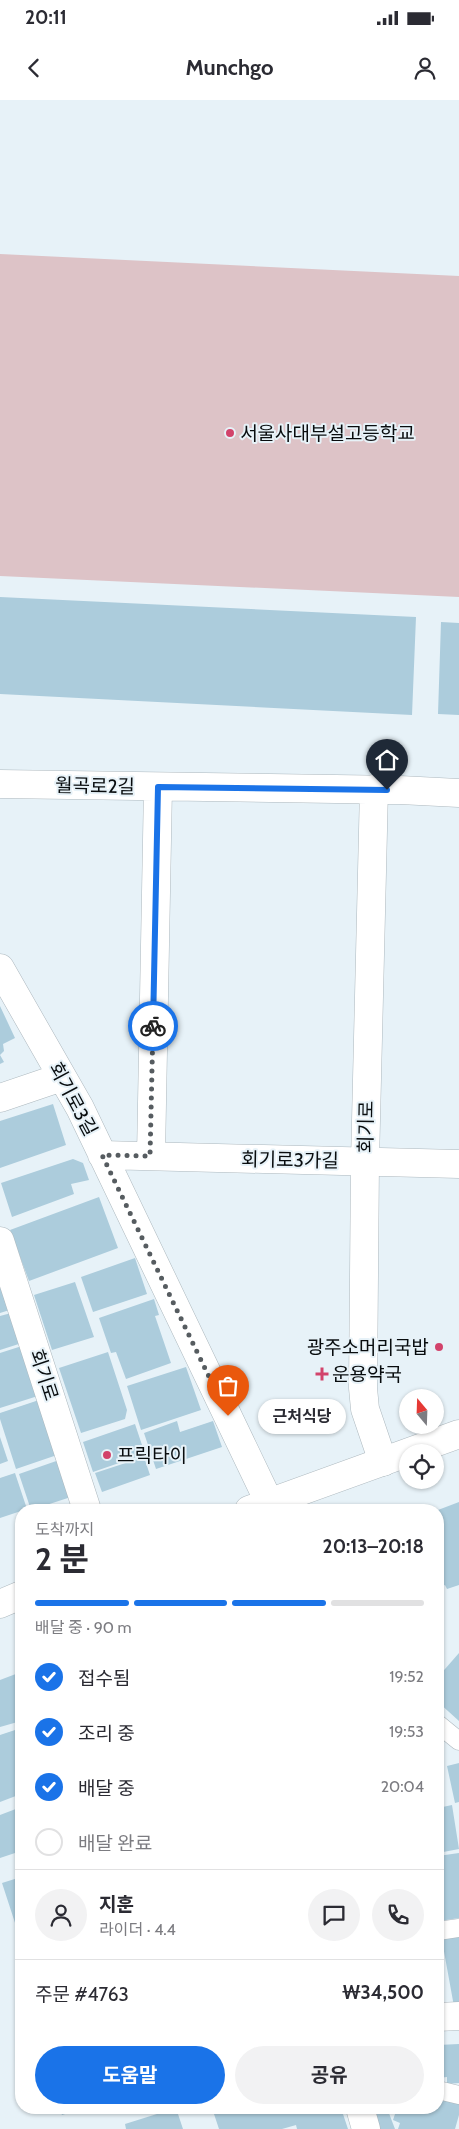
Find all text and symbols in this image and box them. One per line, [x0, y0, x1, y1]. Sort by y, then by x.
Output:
text: 20:11 [25, 6, 67, 29]
icon: back [20, 54, 48, 82]
text: Munchgo [186, 54, 273, 81]
icon: person [411, 54, 439, 82]
place label: 서울사대부설고등학교 [240, 422, 415, 445]
marker: 서울사대부설고등학교 [224, 427, 236, 439]
pin [366, 739, 408, 790]
icon: home [373, 746, 401, 774]
street label: 월곡로2길 [55, 774, 135, 798]
courier [128, 1001, 178, 1051]
icon: bike [139, 1012, 167, 1040]
street label: 회기로3길 [44, 1058, 102, 1140]
street label: 회기로 [354, 1101, 378, 1153]
street label: 회기로3가길 [241, 1148, 339, 1172]
place label: 광주소머리국밥 [307, 1336, 429, 1359]
marker: 광주소머리국밥 [433, 1341, 445, 1353]
street label: 회기로 [25, 1347, 63, 1403]
place label: 운용약국 [332, 1363, 402, 1386]
pin [207, 1365, 249, 1416]
marker: 운용약국 [316, 1368, 328, 1380]
icon: bag [214, 1372, 242, 1400]
north arrow [399, 1389, 444, 1434]
map controls [399, 1389, 444, 1489]
callout: 근처식당 [258, 1398, 346, 1434]
text: 근처식당 [273, 1407, 331, 1426]
place label: 프릭타이 [117, 1444, 187, 1467]
button: locate [399, 1444, 444, 1489]
marker: 프릭타이 [101, 1449, 113, 1461]
text: 도착까지 [35, 1520, 94, 1539]
text: 20:13–20:18 [323, 1535, 424, 1558]
text: 2 분 [35, 1539, 89, 1578]
text: 배달 중 · 90 m [35, 1618, 132, 1637]
icon: check [35, 1663, 63, 1691]
text: 접수됨 [78, 1667, 130, 1690]
text: 19:52 [389, 1667, 424, 1686]
icon: check [35, 1718, 63, 1746]
text: 조리 중 [78, 1722, 135, 1745]
text: 19:53 [389, 1722, 424, 1741]
icon: check [35, 1773, 63, 1801]
text: 배달 중 [78, 1777, 135, 1800]
text: 20:04 [381, 1777, 424, 1796]
text: 배달 완료 [78, 1832, 152, 1855]
button: person [35, 1889, 87, 1941]
button: chat [308, 1889, 360, 1941]
button: phone [372, 1889, 424, 1941]
text: 지훈 [99, 1893, 134, 1916]
text: 라이더 · 4.4 [99, 1920, 176, 1939]
text: ₩34,500 [342, 1981, 424, 2004]
text: 주문 #4763 [35, 1983, 129, 2006]
button: 도움말 [35, 2046, 225, 2104]
button: 공유 [235, 2046, 424, 2104]

